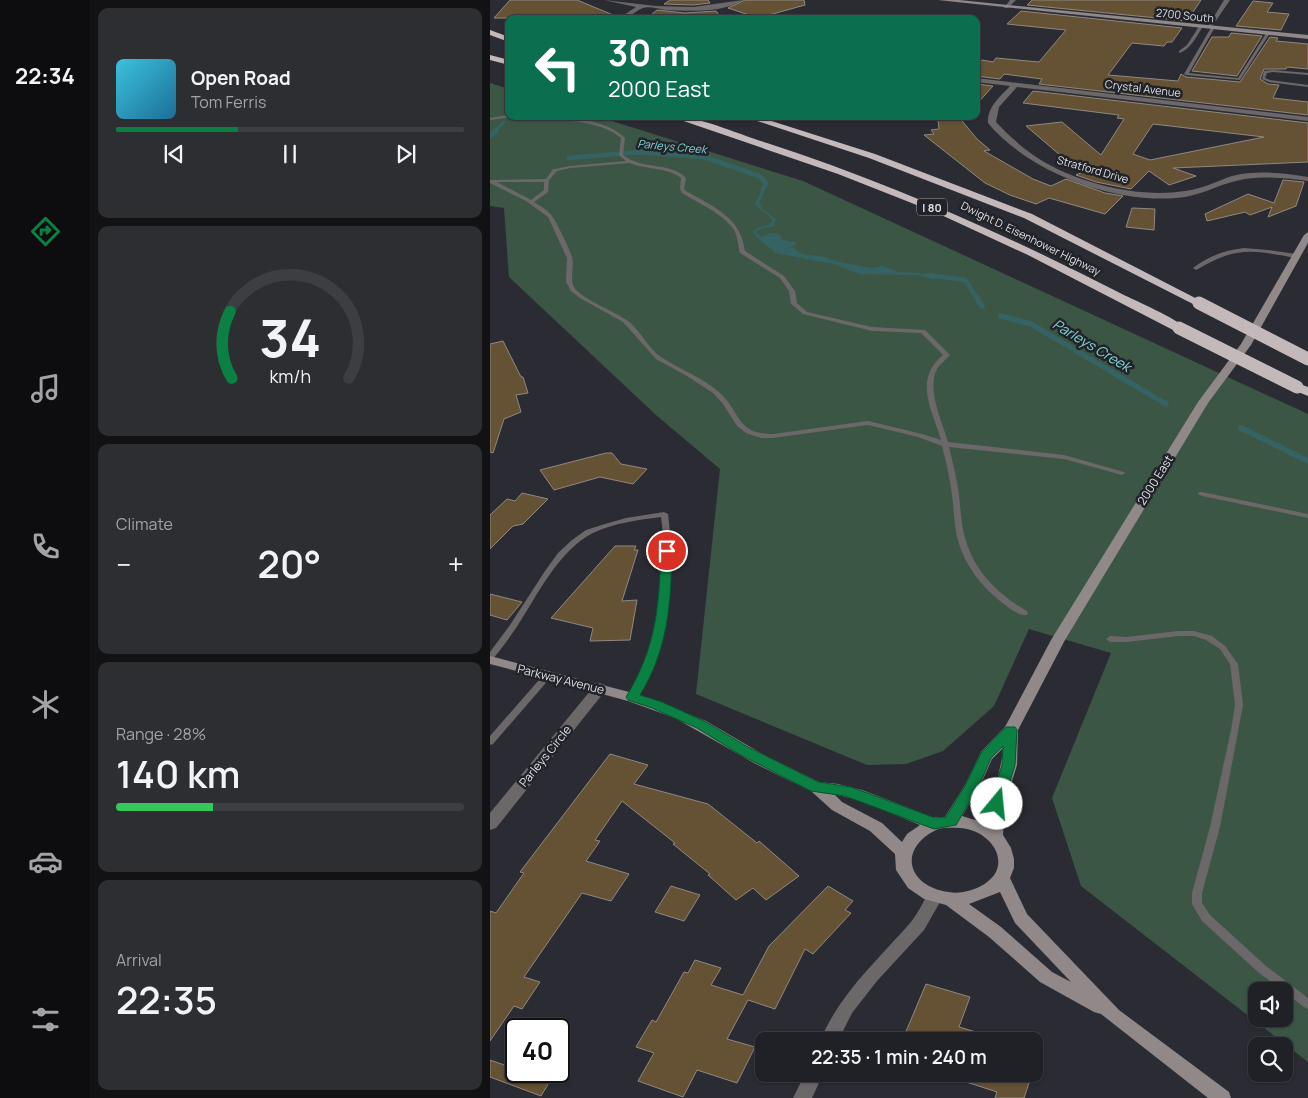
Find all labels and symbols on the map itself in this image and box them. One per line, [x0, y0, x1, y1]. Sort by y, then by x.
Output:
street label: 2700 South [1155, 4, 1215, 26]
street label: Crystal Avenue [1104, 76, 1182, 100]
water label: Parleys Creek [637, 136, 709, 157]
street label: Stratford Drive [1055, 152, 1131, 187]
road number: I 80 [917, 198, 947, 216]
street label: Dwight D. Eisenhower Highway [959, 198, 1104, 279]
water label: Parleys Creek [1049, 314, 1136, 377]
street label: 2000 East [1133, 452, 1177, 508]
pin [646, 530, 688, 572]
street label: Parkway Avenue [516, 660, 606, 698]
street label: Parleys Circle [515, 722, 575, 790]
position arrow [970, 777, 1022, 829]
speed limit sign: 40 [505, 1018, 570, 1083]

